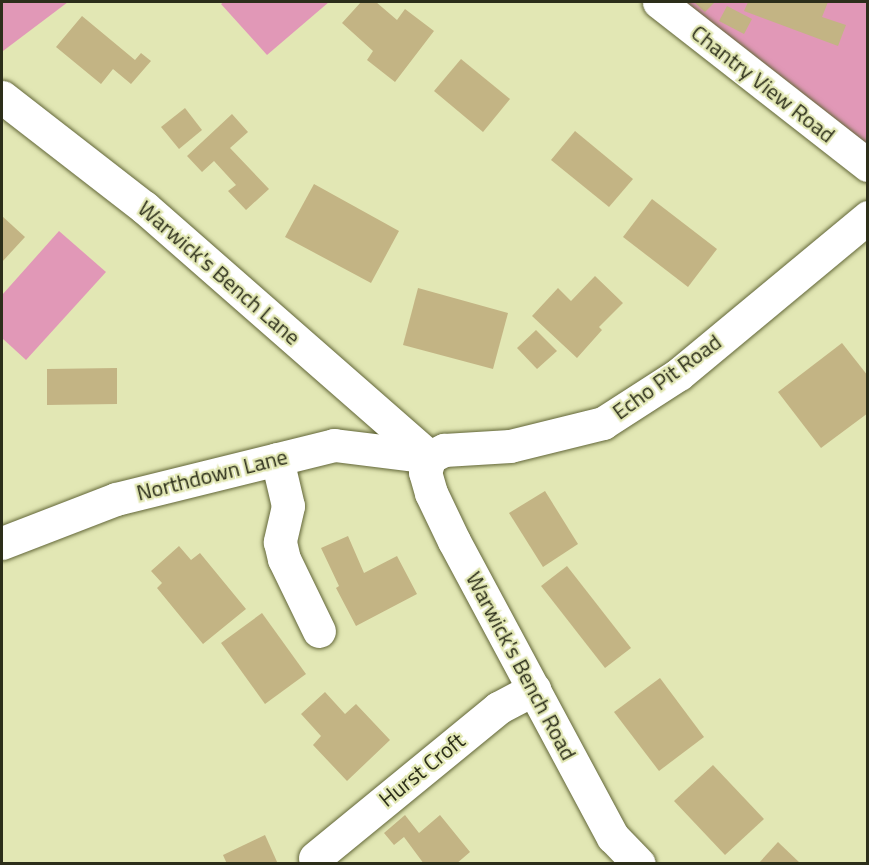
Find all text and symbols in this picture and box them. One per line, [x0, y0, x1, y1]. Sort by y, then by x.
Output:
street label: Chantry View Road [686, 20, 840, 148]
street label: Warwick's Bench Lane [133, 195, 305, 351]
street label: Echo Pit Road [608, 329, 726, 425]
street label: Northdown Lane [134, 443, 290, 507]
street label: Warwick's Bench Road [460, 567, 582, 765]
street label: Hurst Croft [374, 727, 470, 813]

